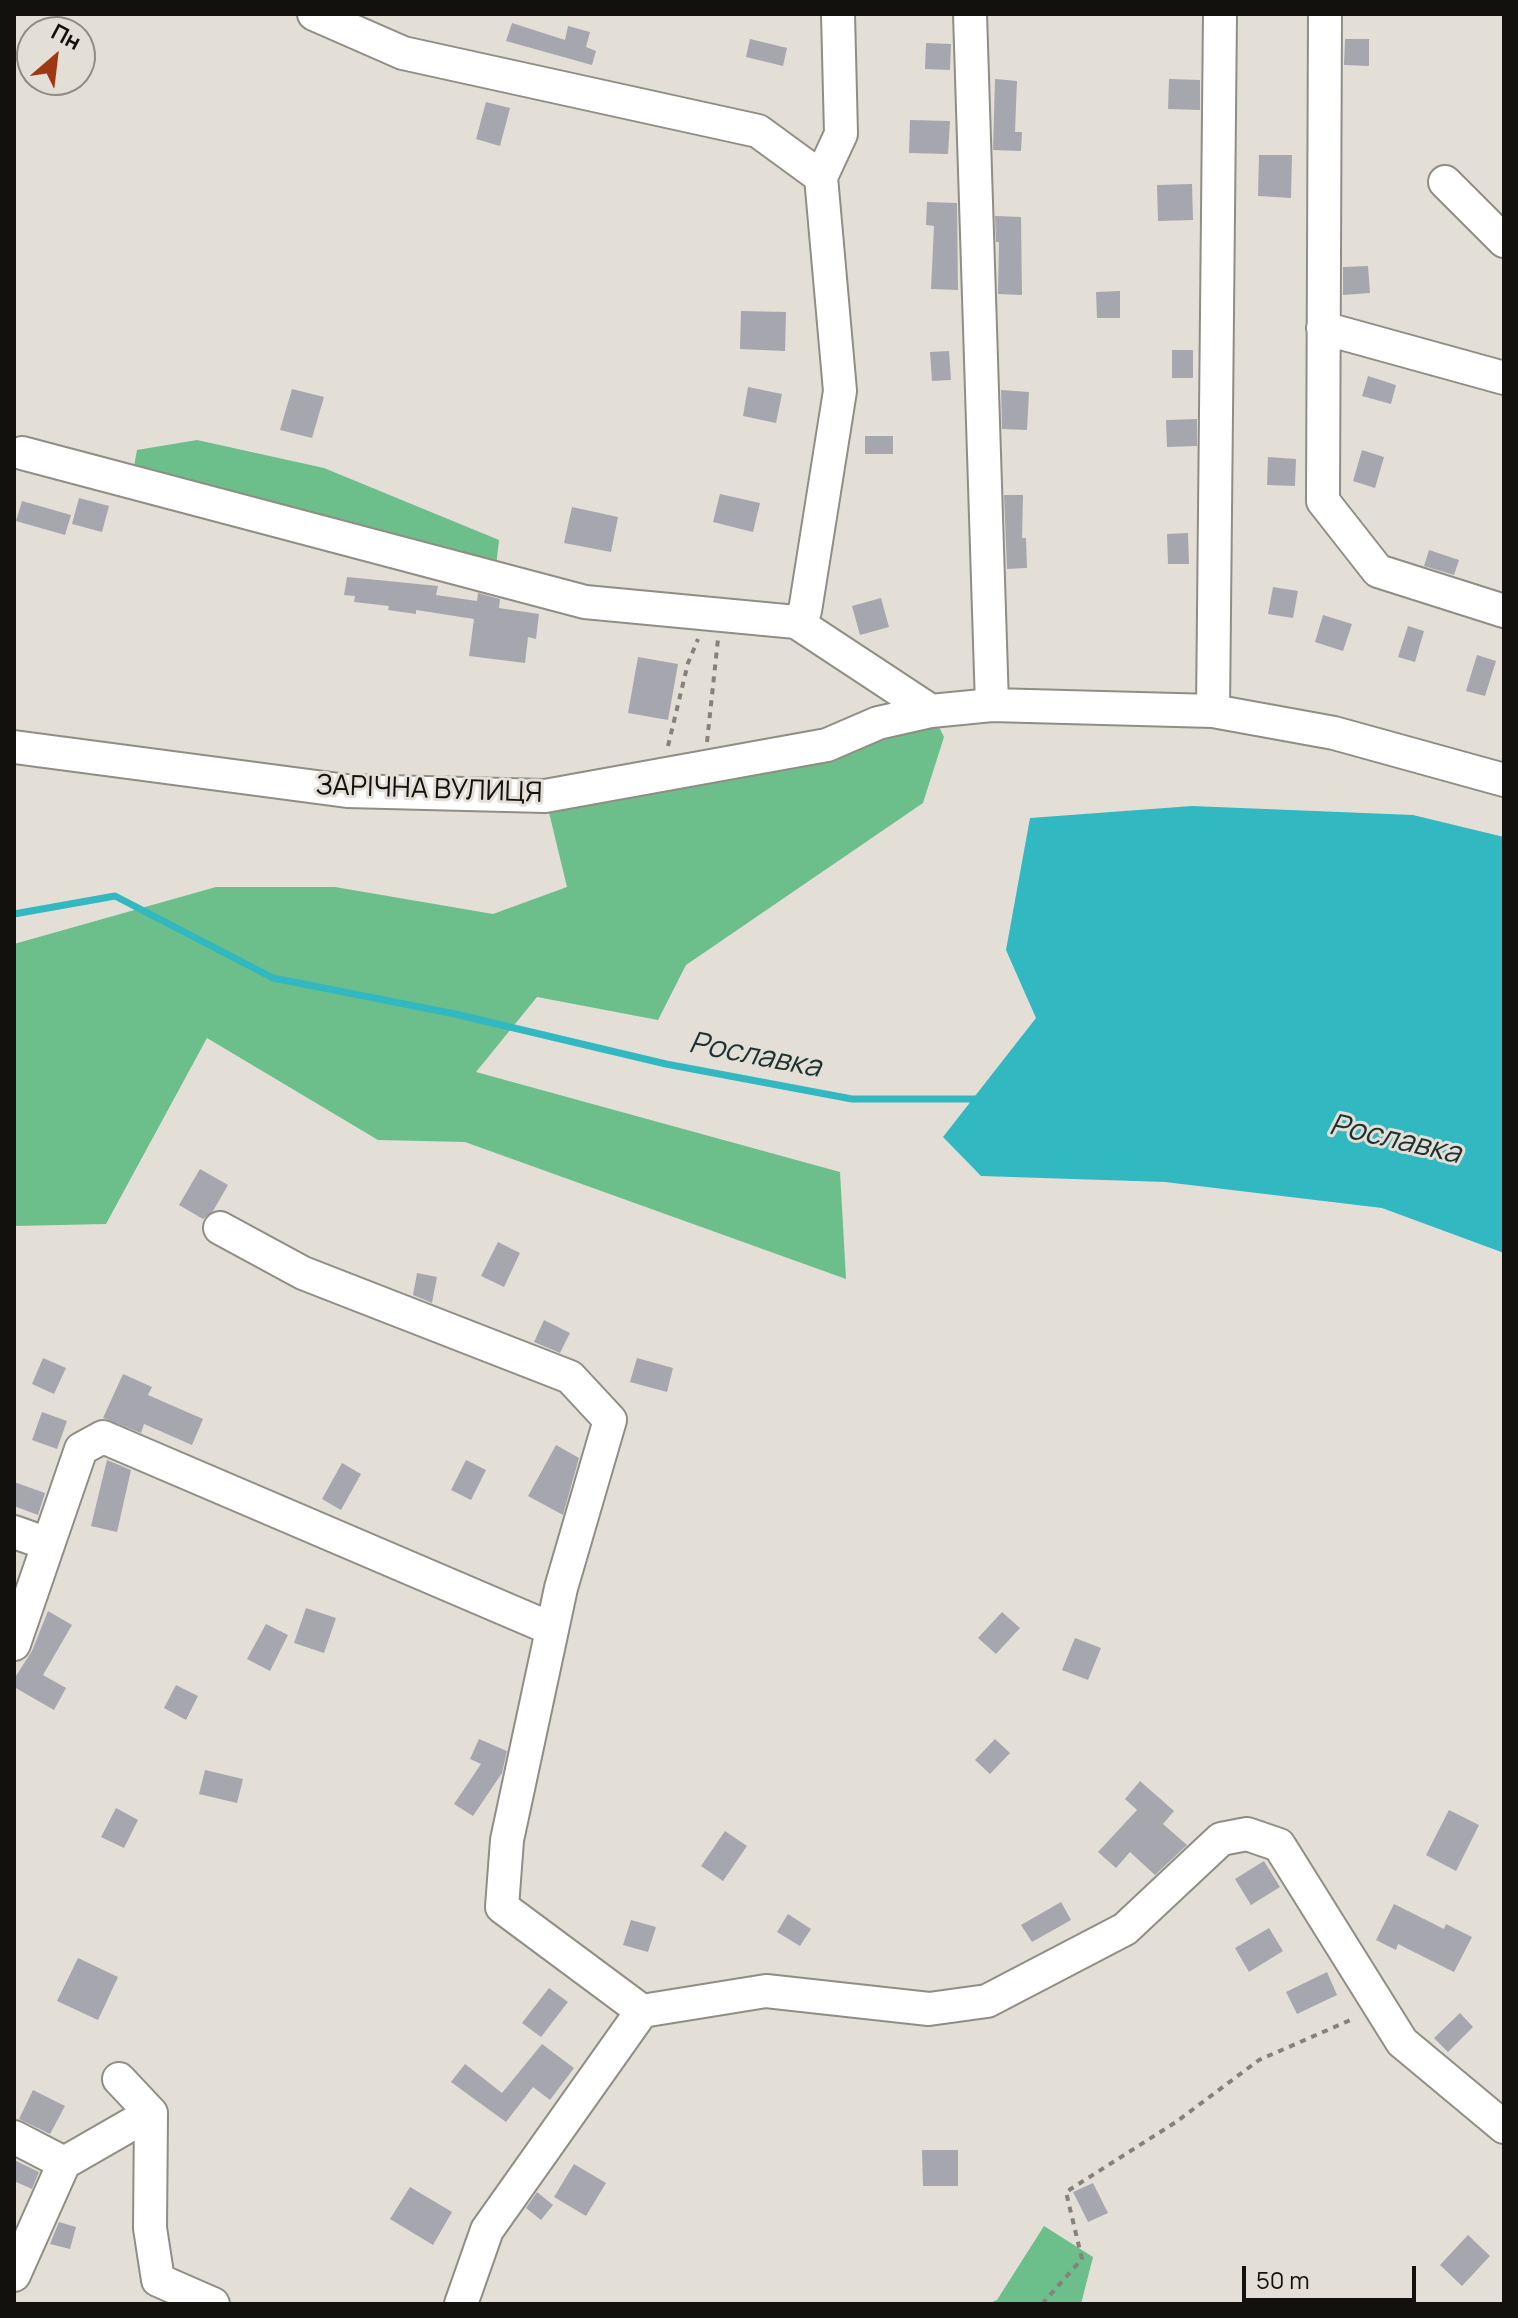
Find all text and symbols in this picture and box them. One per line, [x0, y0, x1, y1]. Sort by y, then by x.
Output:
north arrow [16, 16, 96, 96]
text: Пн [46, 16, 86, 57]
street label: ЗАРІЧНА ВУЛИЦЯ [315, 769, 543, 811]
water label: Рославка [686, 1026, 824, 1086]
water label: Рославка [1326, 1107, 1464, 1173]
scale bar [1246, 2250, 1420, 2300]
text: 50 m [1256, 2263, 1310, 2296]

